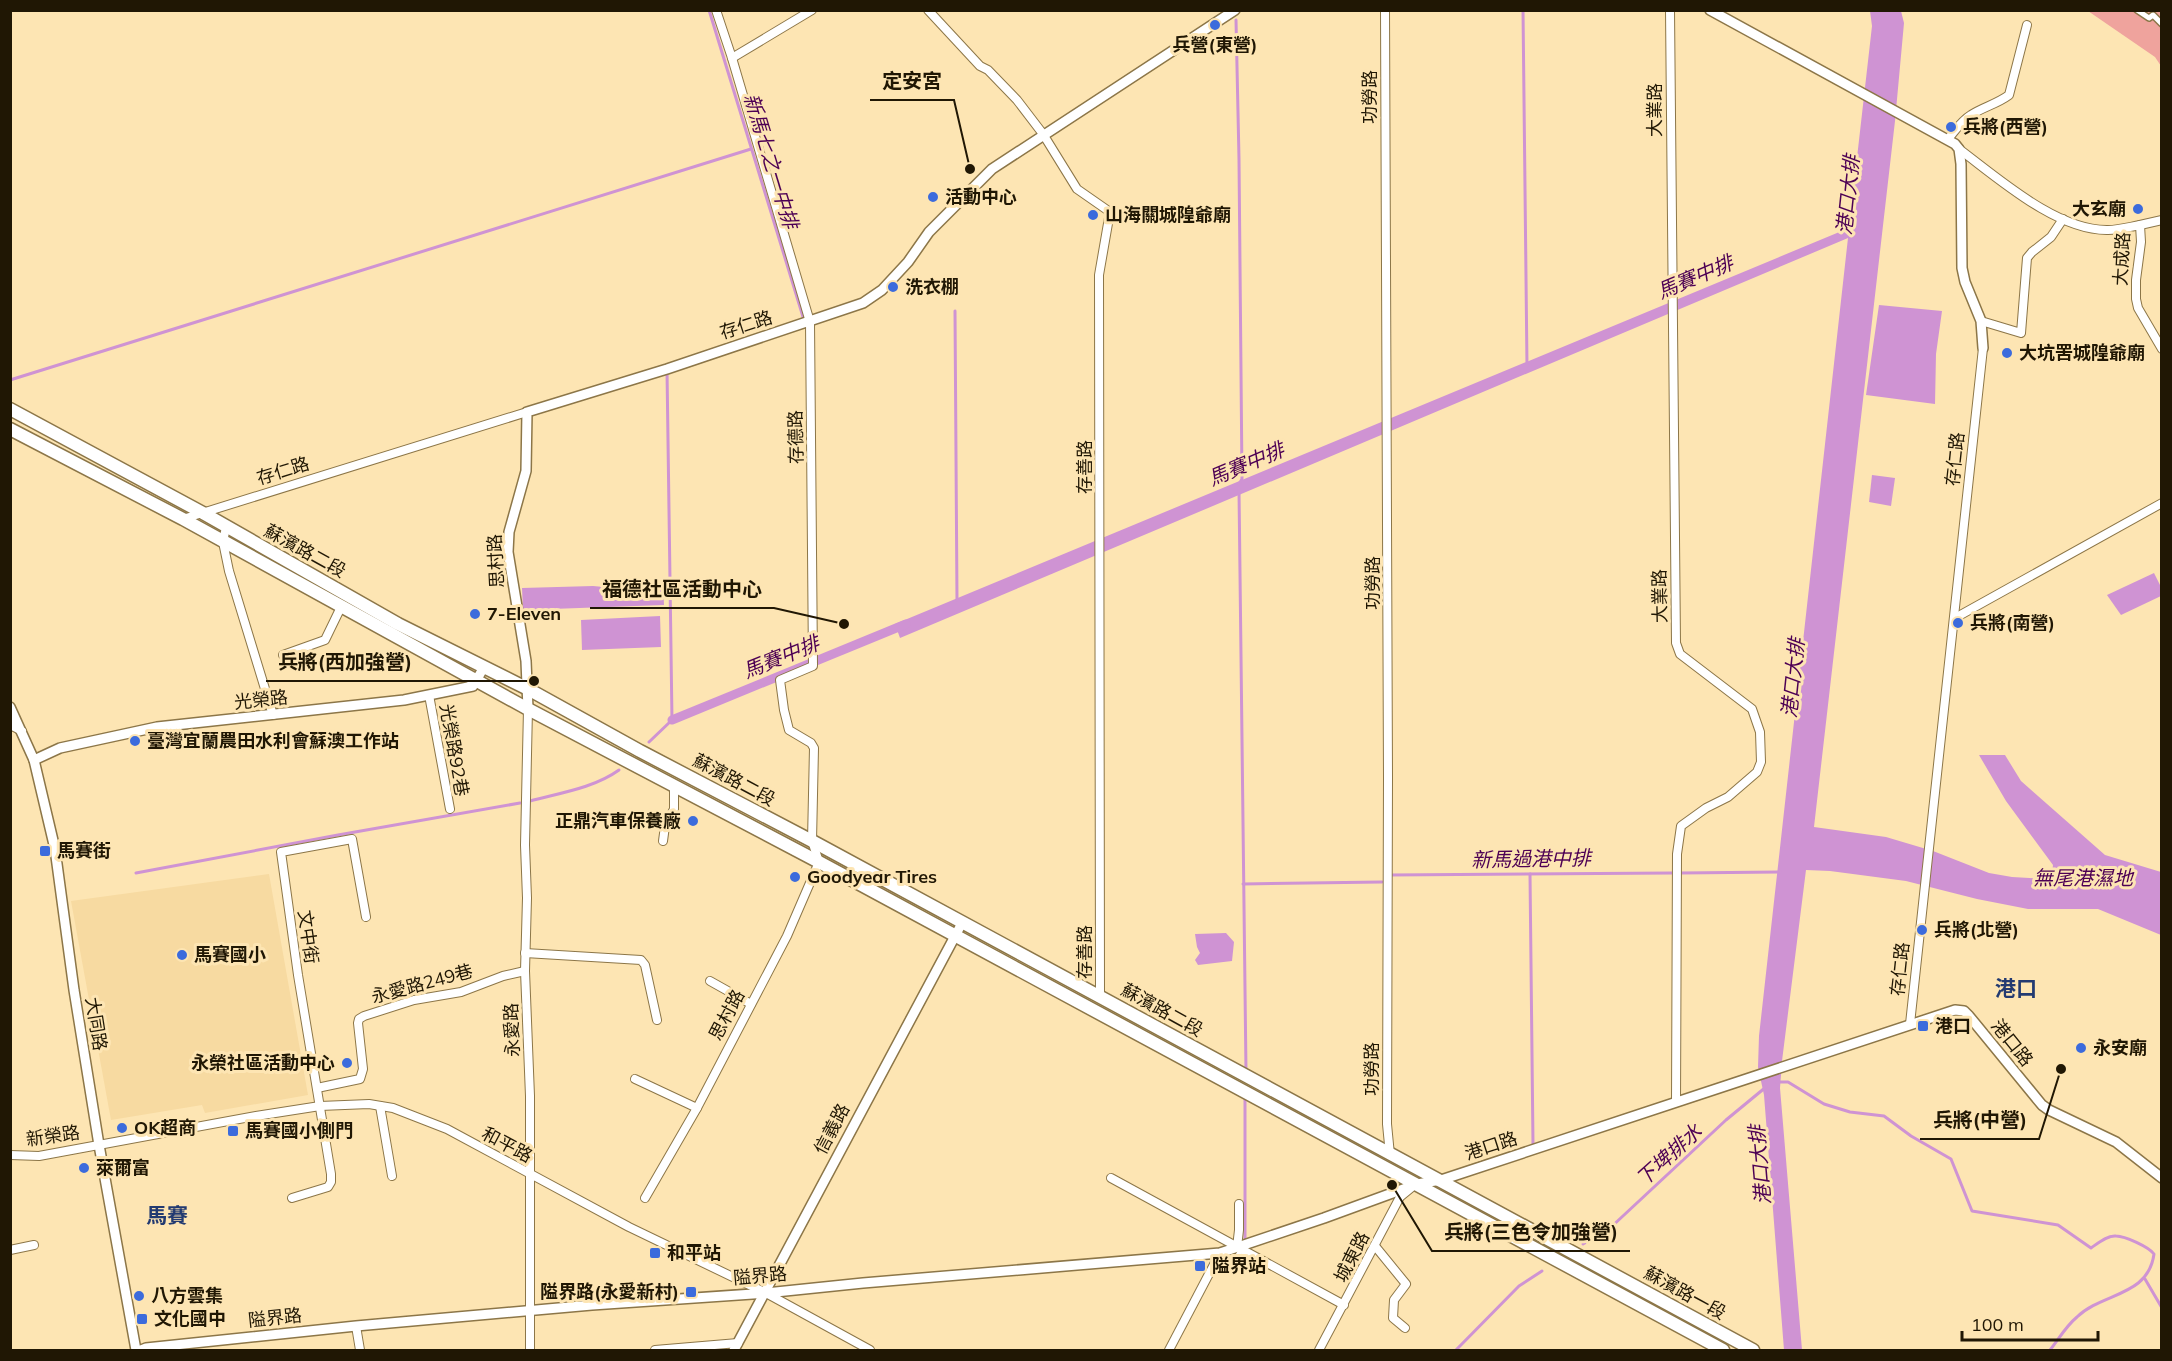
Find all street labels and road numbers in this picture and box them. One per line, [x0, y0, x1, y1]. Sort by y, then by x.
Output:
street label: 功勞路 [1358, 70, 1381, 124]
street label: 大業路 [1643, 83, 1666, 137]
street label: 大成路 [2109, 231, 2134, 287]
street label: 存仁路 [717, 305, 775, 344]
street label: 存德路 [784, 410, 807, 464]
street label: 存仁路 [1940, 431, 1969, 487]
street label: 存善路 [1073, 440, 1096, 494]
street label: 存仁路 [254, 452, 312, 489]
street label: 蘇濱路二段 [260, 519, 350, 582]
street label: 思村路 [483, 533, 508, 589]
street label: 功勞路 [1361, 556, 1384, 610]
street label: 大業路 [1648, 569, 1671, 623]
street label: 光榮路 [233, 685, 289, 714]
street label: 光榮路92巷 [435, 702, 474, 798]
street label: 蘇濱路二段 [689, 748, 779, 811]
street label: 文中街 [293, 909, 324, 965]
street label: 存善路 [1073, 925, 1096, 979]
street label: 存仁路 [1885, 941, 1914, 997]
street label: 永愛路249巷 [368, 959, 475, 1008]
street label: 蘇濱路二段 [1117, 978, 1207, 1041]
street label: 思村路 [704, 986, 749, 1044]
street label: 大同路 [81, 995, 112, 1052]
street label: 永愛路 [499, 1003, 524, 1057]
street label: 港口路 [1986, 1014, 2038, 1071]
street label: 功勞路 [1360, 1042, 1383, 1096]
street label: 信義路 [809, 1100, 854, 1158]
street label: 新榮路 [25, 1120, 81, 1151]
street label: 和平路 [478, 1122, 536, 1167]
street label: 港口路 [1462, 1126, 1520, 1165]
street label: 城東路 [1329, 1227, 1374, 1286]
street label: 蘇濱路一段 [1640, 1261, 1730, 1324]
street label: 隘界路 [732, 1262, 788, 1289]
street label: 隘界路 [247, 1303, 303, 1332]

